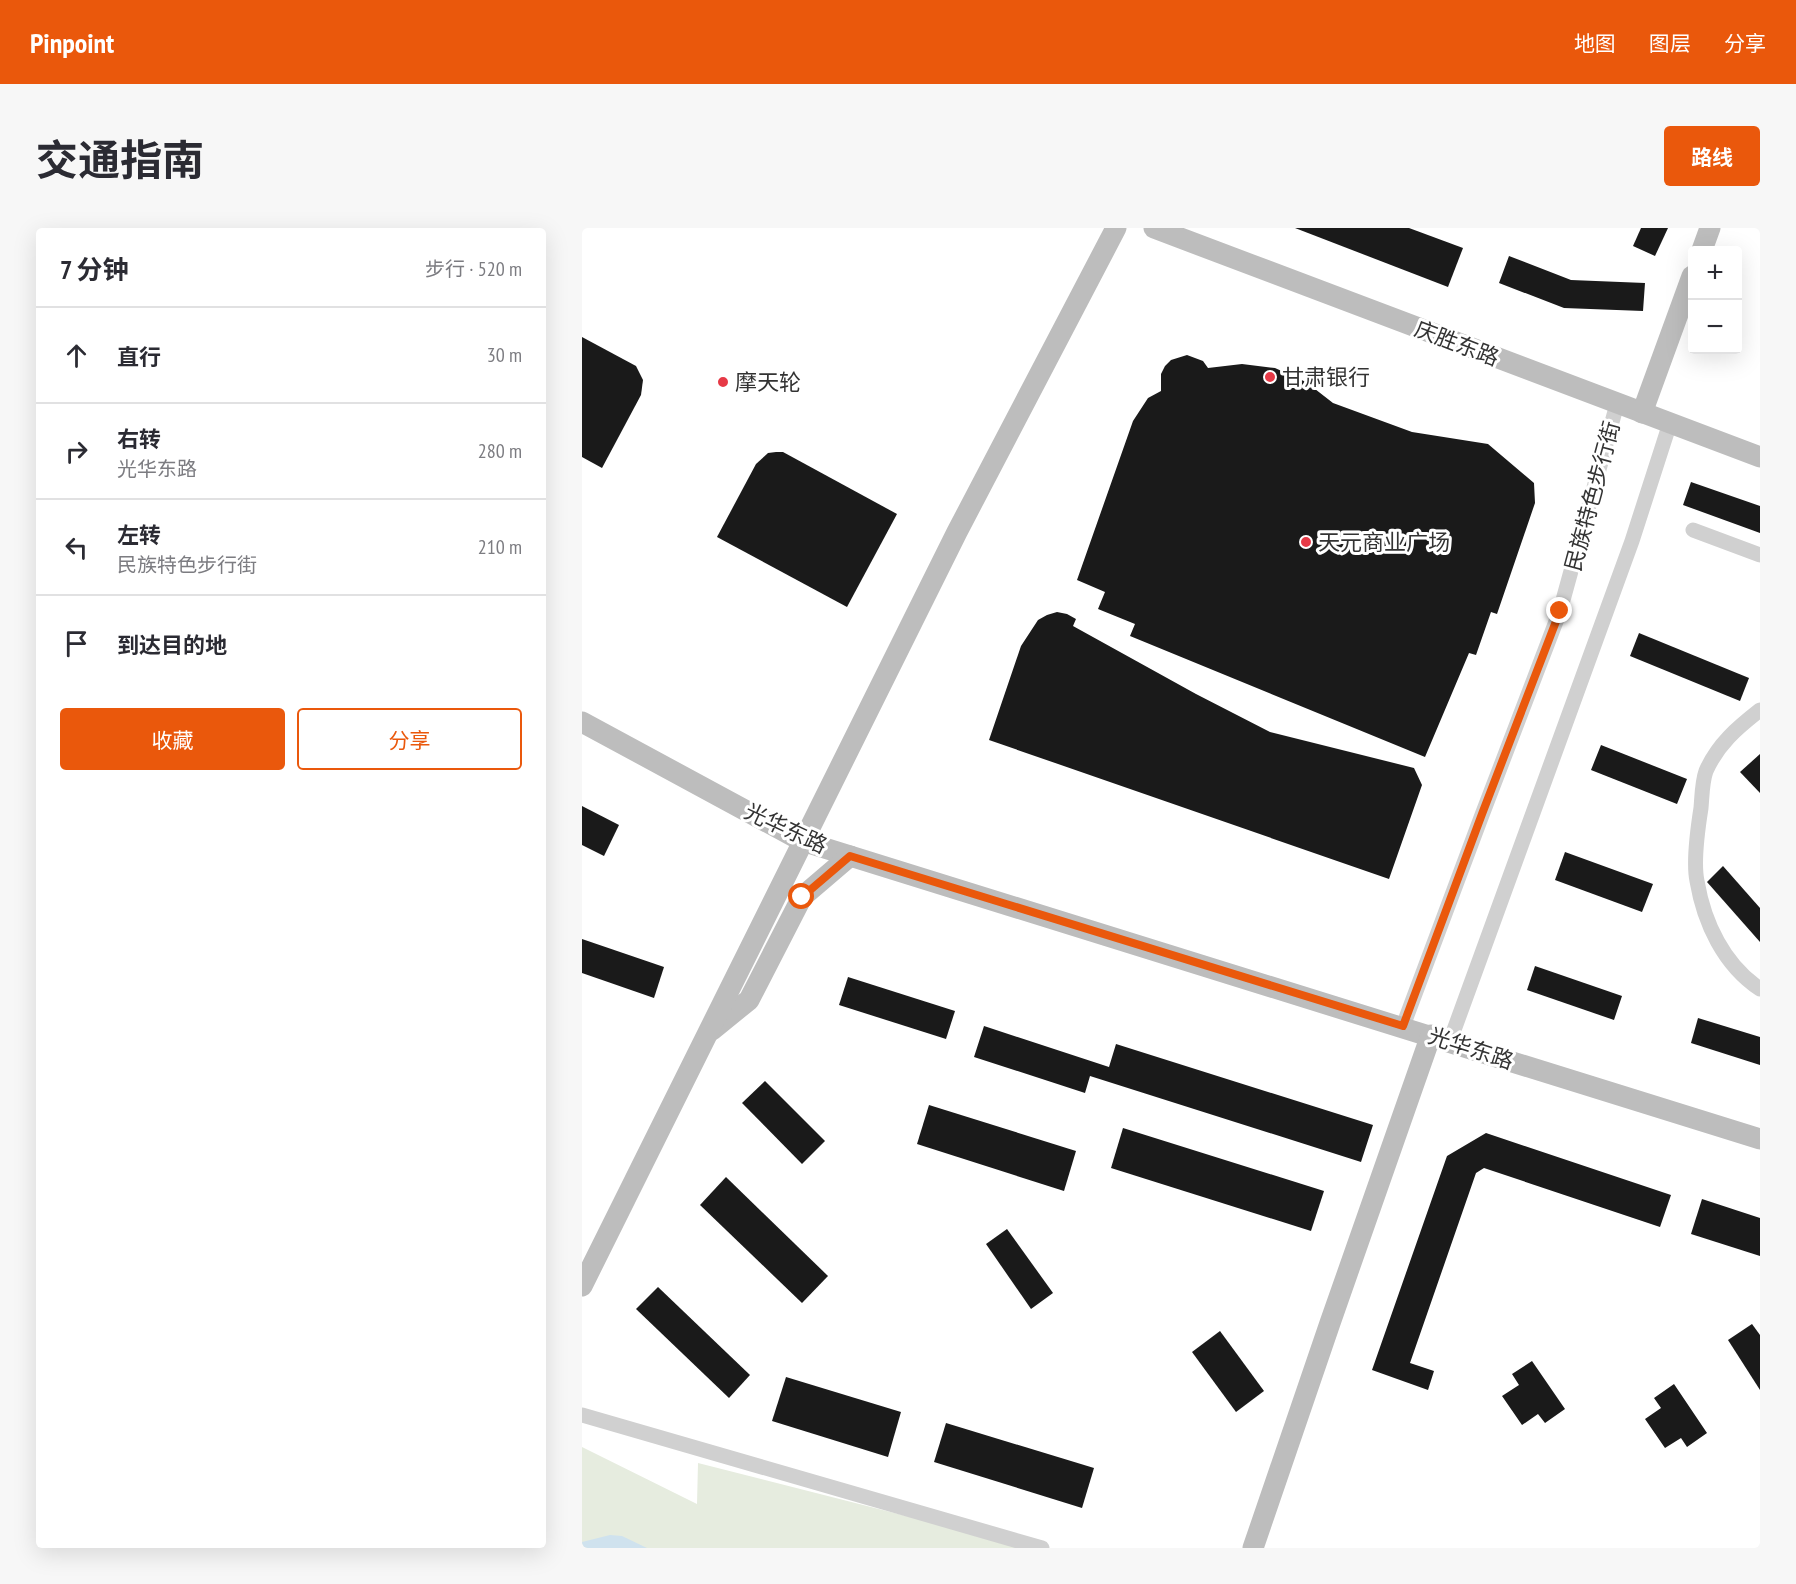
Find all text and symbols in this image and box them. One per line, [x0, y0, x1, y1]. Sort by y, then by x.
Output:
text: Pinpoint [30, 24, 114, 61]
text: 地图 [1574, 30, 1616, 57]
text: 图层 [1649, 30, 1691, 57]
text: 分享 [1724, 30, 1766, 57]
button: 路线 [1664, 126, 1760, 186]
text: 交通指南 [36, 132, 204, 187]
map controls [1688, 246, 1742, 354]
button: + [1688, 246, 1742, 300]
text: 7 分钟 [60, 253, 129, 286]
text: 步行 · 520 m [425, 256, 522, 282]
button: − [1688, 300, 1742, 354]
street label: 庆胜东路 [1411, 314, 1503, 372]
icon: ahead [60, 339, 93, 372]
text: 30 m [487, 342, 522, 368]
text: 直行 [117, 343, 161, 371]
place label: 甘肃银行 [1282, 363, 1370, 391]
place label: 摩天轮 [735, 368, 801, 396]
marker: 甘肃银行 [1263, 370, 1277, 384]
marker: 摩天轮 [716, 375, 730, 389]
street label: 民族特色步行街 [1559, 418, 1625, 574]
text: 右转 [117, 425, 161, 453]
icon: right [60, 435, 93, 468]
text: 280 m [478, 438, 522, 464]
text: 光华东路 [117, 456, 197, 482]
text: 左转 [117, 521, 161, 549]
place label: 天元商业广场 [1318, 528, 1450, 556]
icon: left [60, 531, 93, 564]
text: 210 m [478, 534, 522, 560]
marker: 天元商业广场 [1299, 535, 1313, 549]
text: 民族特色步行街 [117, 552, 257, 578]
route end [1546, 597, 1572, 623]
icon: arrive [60, 627, 93, 660]
text: 到达目的地 [117, 631, 227, 659]
button: 收藏 [60, 708, 285, 770]
button: 分享 [297, 708, 522, 770]
street label: 光华东路 [740, 797, 832, 859]
route start [788, 883, 814, 909]
street label: 光华东路 [1425, 1021, 1517, 1075]

